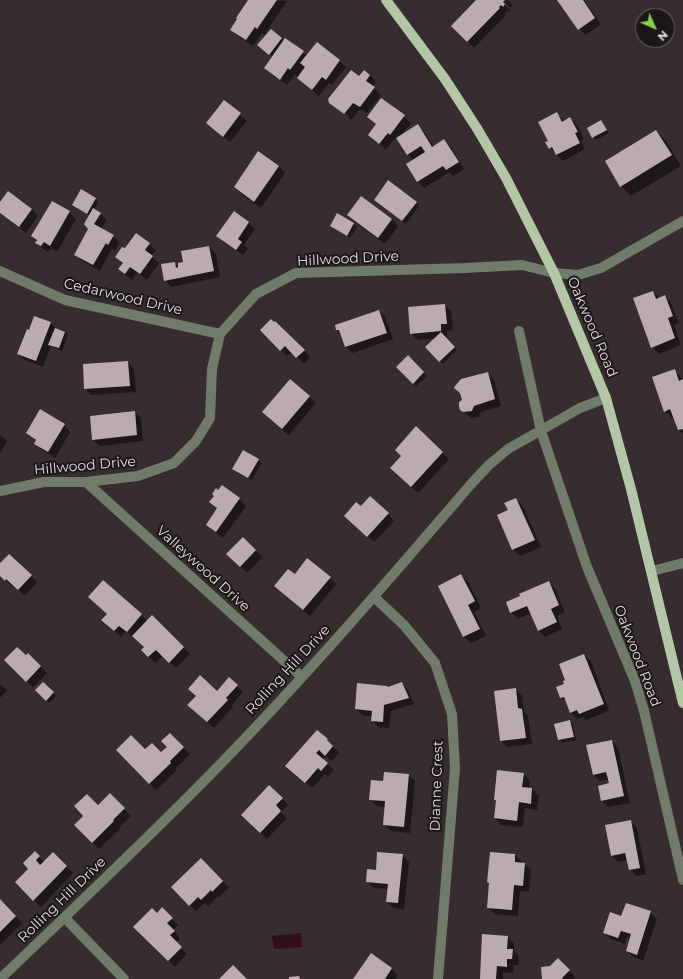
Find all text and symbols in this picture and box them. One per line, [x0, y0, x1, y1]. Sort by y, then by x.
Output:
north arrow [635, 8, 675, 48]
text: N [655, 28, 671, 44]
street label: Hillwood Drive [297, 248, 399, 270]
street label: Oakwood Road [563, 274, 621, 380]
street label: Cedarwood Drive [62, 275, 184, 319]
street label: Hillwood Drive [33, 453, 137, 479]
street label: Valleywood Drive [153, 523, 253, 615]
street label: Oakwood Road [610, 603, 664, 709]
street label: Rolling Hill Drive [242, 622, 334, 718]
street label: Dianne Crest [427, 740, 447, 832]
street label: Rolling Hill Drive [14, 854, 110, 946]

